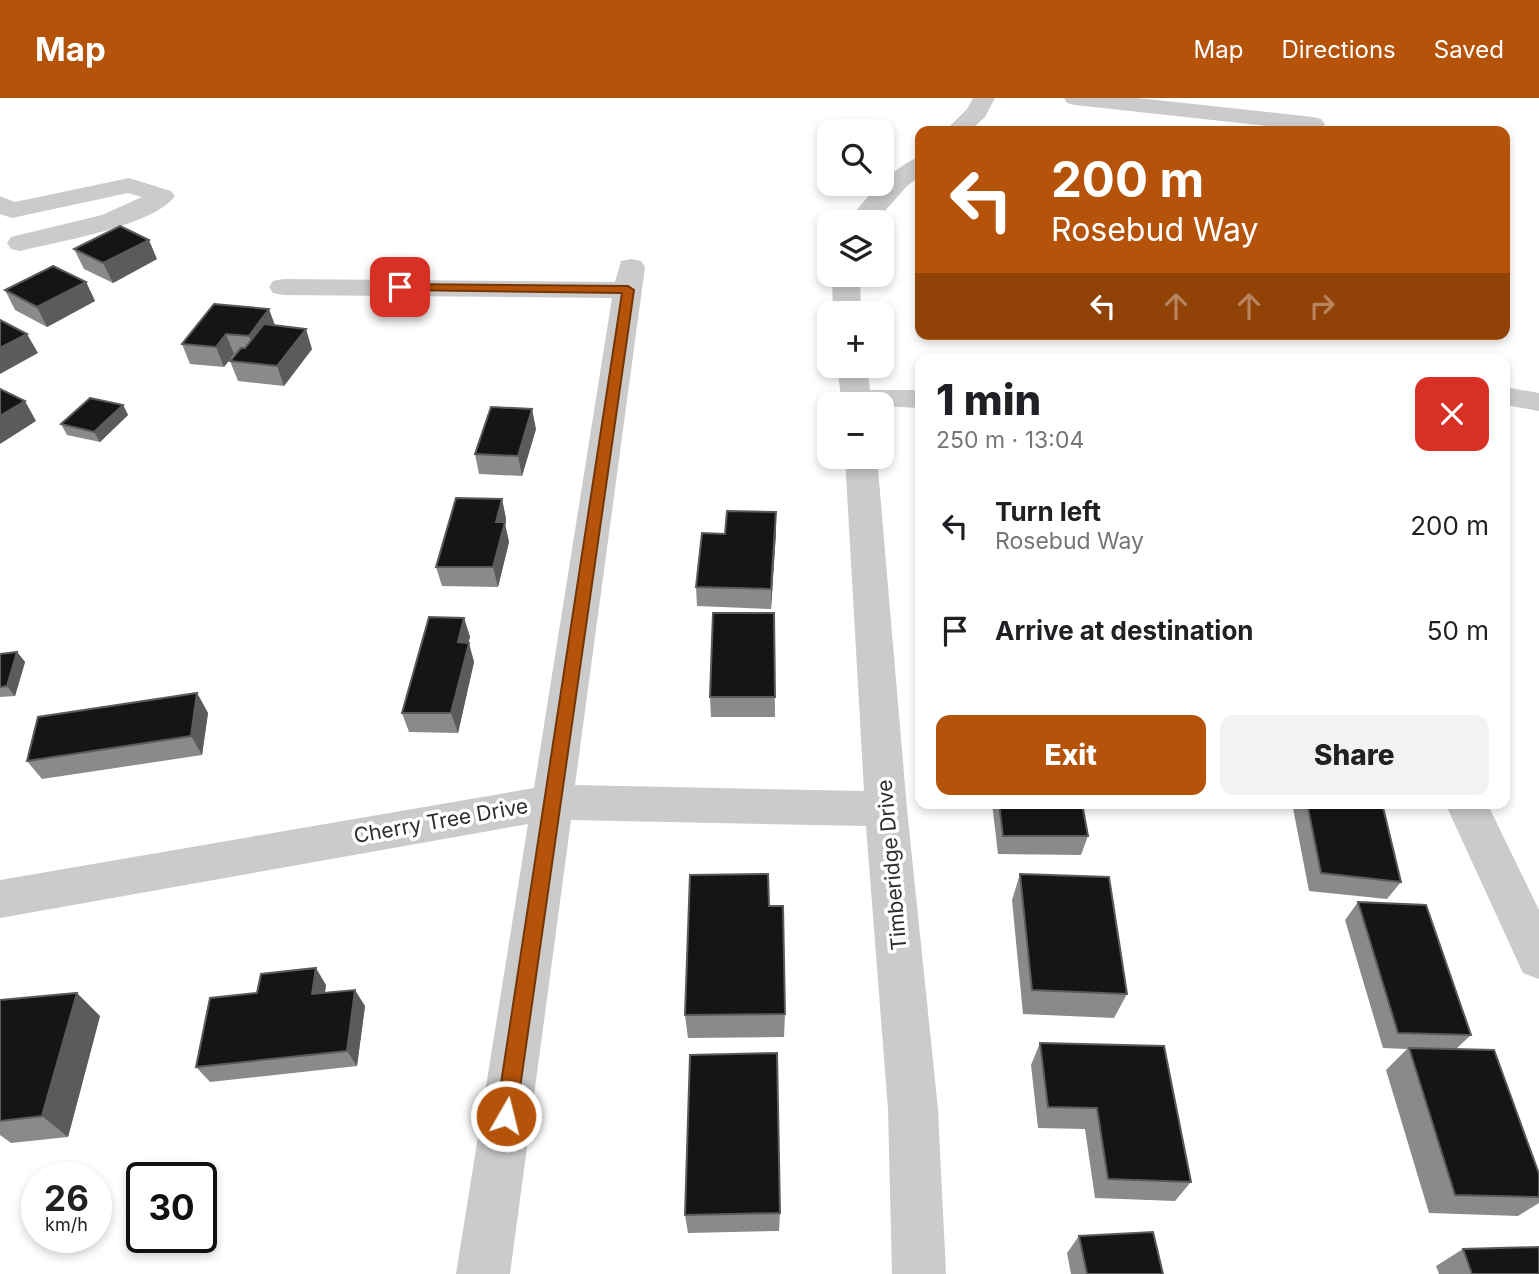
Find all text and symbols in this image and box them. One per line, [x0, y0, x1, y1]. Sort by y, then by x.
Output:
text: Map [35, 29, 106, 69]
text: Map [1194, 35, 1243, 64]
text: Directions [1281, 35, 1396, 64]
text: Saved [1434, 35, 1504, 64]
map controls [817, 119, 894, 469]
button: search [817, 119, 894, 196]
text: 200 m [1051, 150, 1204, 209]
icon: left [936, 154, 1027, 245]
button: layers [817, 210, 894, 287]
text: Rosebud Way [1051, 210, 1258, 249]
pin [370, 257, 430, 317]
icon: arrive [381, 268, 419, 306]
icon: left [1084, 287, 1122, 325]
icon: ahead [1157, 287, 1195, 325]
icon: ahead [1230, 287, 1268, 325]
icon: right [1303, 287, 1341, 325]
button: + [817, 301, 894, 378]
text: 1 min [936, 374, 1041, 425]
button: close [1415, 377, 1489, 451]
button: − [817, 392, 894, 469]
text: 250 m · 13:04 [936, 426, 1084, 454]
text: Turn left [995, 496, 1101, 527]
icon: left [936, 507, 974, 545]
text: 200 m [1410, 510, 1489, 541]
text: Rosebud Way [995, 527, 1144, 555]
icon: arrive [936, 612, 974, 650]
text: Arrive at destination [995, 615, 1254, 646]
text: 50 m [1427, 615, 1489, 646]
button: Exit [936, 715, 1206, 795]
button: Share [1220, 715, 1489, 795]
street label: Timberidge Drive [872, 779, 911, 952]
street label: Cherry Tree Drive [352, 793, 530, 848]
position arrow [469, 1079, 543, 1153]
speed limit sign: 30 [126, 1162, 217, 1253]
text: 26 [44, 1177, 89, 1219]
text: km/h [45, 1214, 88, 1235]

